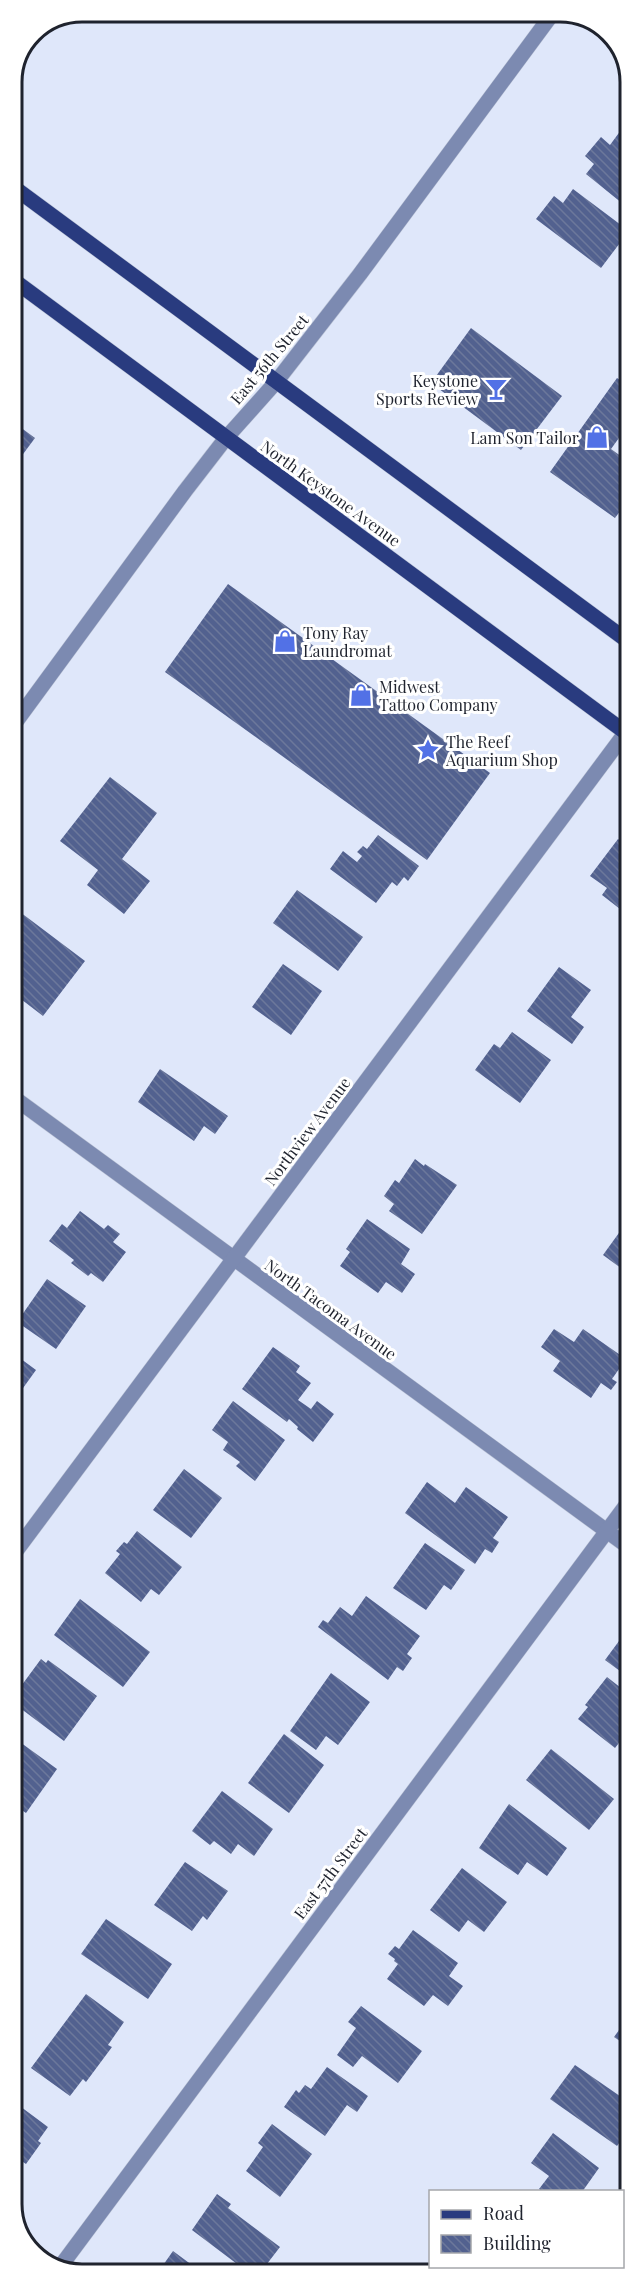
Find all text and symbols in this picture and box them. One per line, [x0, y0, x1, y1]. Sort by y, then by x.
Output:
street label: East 56th Street [225, 309, 313, 408]
place label: Keystone Sports Review [376, 370, 479, 409]
bar icon: Keystone Sports Review [483, 376, 509, 402]
shop icon: Lam Son Tailor [584, 424, 610, 450]
place label: Lam Son Tailor [470, 427, 579, 448]
street label: North Keystone Avenue [257, 435, 405, 551]
place label: Tony Ray Laundromat [303, 622, 392, 661]
shop icon: Tony Ray Laundromat [272, 628, 298, 654]
place label: Midwest Tattoo Company [379, 676, 498, 715]
shop icon: Midwest Tattoo Company [348, 682, 374, 708]
place label: The Reef Aquarium Shop [445, 731, 558, 770]
place icon: The Reef Aquarium Shop [415, 737, 441, 763]
street label: Northview Avenue [259, 1073, 355, 1189]
street label: North Tacoma Avenue [261, 1254, 401, 1364]
street label: East 57th Street [289, 1823, 372, 1923]
legend [429, 2190, 624, 2268]
text: Road [483, 2201, 524, 2225]
text: Building [483, 2231, 551, 2255]

